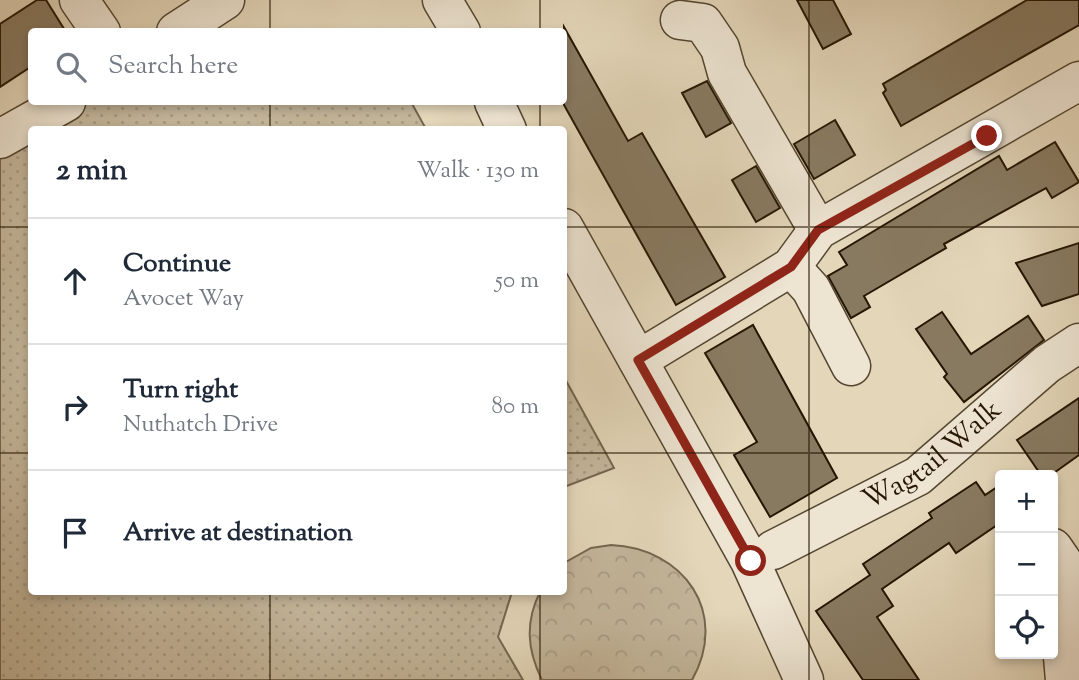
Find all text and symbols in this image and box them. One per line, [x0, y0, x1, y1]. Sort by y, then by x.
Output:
search box [28, 28, 567, 105]
icon: search [52, 48, 90, 86]
text: Search here [108, 48, 238, 85]
route end [971, 120, 1002, 151]
text: 2 min [56, 150, 128, 193]
text: Walk · 130 m [416, 155, 539, 188]
text: Continue [123, 246, 231, 283]
icon: ahead [56, 262, 94, 300]
text: 50 m [495, 265, 539, 298]
text: Avocet Way [123, 283, 244, 316]
text: Turn right [123, 372, 238, 409]
icon: right [56, 388, 94, 426]
text: 80 m [491, 391, 539, 424]
street label: Wagtail Walk [856, 391, 1011, 521]
text: Nuthatch Drive [123, 409, 278, 442]
map controls [995, 470, 1058, 659]
button: + [995, 470, 1058, 533]
icon: arrive [56, 514, 94, 552]
text: Arrive at destination [123, 515, 353, 552]
button: − [995, 533, 1058, 596]
route start [735, 545, 766, 576]
button: locate [995, 596, 1058, 659]

